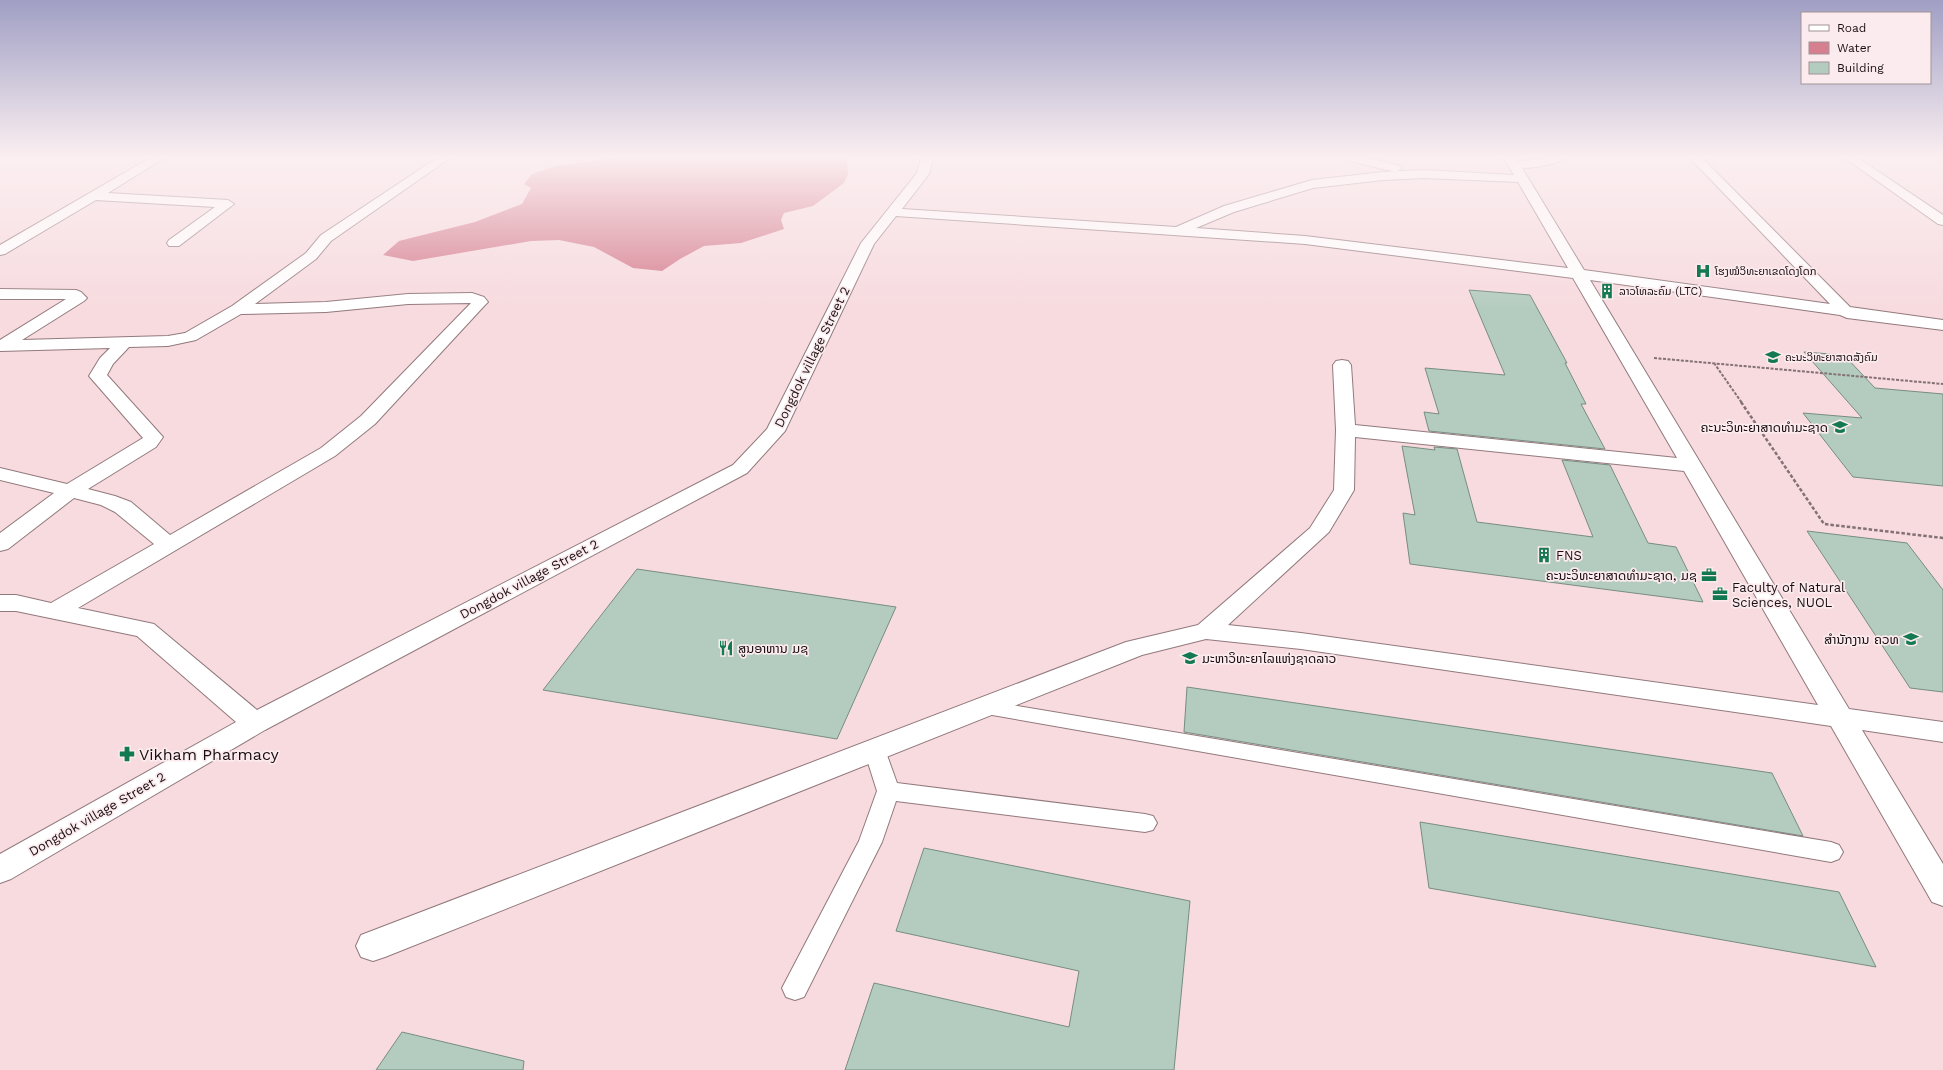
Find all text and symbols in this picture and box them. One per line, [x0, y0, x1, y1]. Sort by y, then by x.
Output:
legend [1801, 12, 1931, 84]
text: Road [1837, 21, 1866, 35]
text: Water [1837, 41, 1872, 55]
text: Building [1837, 61, 1884, 75]
hospital icon: ໂຮງໝໍວິທະຍາເຂດໂດງໂດກ [1694, 262, 1712, 280]
place label: ໂຮງໝໍວິທະຍາເຂດໂດງໂດກ [1714, 265, 1816, 278]
building icon: ລາວໂທລະຄົມ (LTC) [1598, 282, 1616, 300]
street label: Dongdok village Street 2 [771, 284, 853, 430]
place label: ລາວໂທລະຄົມ (LTC) [1619, 285, 1702, 298]
school or university icon: ຄະນະວິທະຍາສາດສັງຄົມ [1764, 348, 1782, 366]
place label: ຄະນະວິທະຍາສາດສັງຄົມ [1785, 351, 1878, 364]
school or university icon: ຄະນະວິທະຍາສາດທຳມະຊາດ [1831, 418, 1849, 436]
place label: ຄະນະວິທະຍາສາດທຳມະຊາດ [1701, 420, 1828, 435]
street label: Dongdok village Street 2 [457, 536, 601, 622]
building icon: FNS [1535, 546, 1553, 564]
place label: FNS [1556, 548, 1582, 563]
office icon: ຄະນະວິທະຍາສາດທໍາມະຊາດ, ມຊ [1700, 566, 1718, 584]
place label: ຄະນະວິທະຍາສາດທໍາມະຊາດ, ມຊ [1546, 568, 1697, 583]
place label: Faculty of Natural Sciences, NUOL [1732, 580, 1845, 610]
office icon: Faculty of Natural Sciences, NUOL [1711, 585, 1729, 603]
school or university icon: ສຳນັກງານ ຄວທ [1902, 630, 1920, 648]
place label: ສຳນັກງານ ຄວທ [1824, 632, 1899, 647]
restaurant icon: ສູນອາຫານ ມຊ [717, 639, 735, 657]
place label: ສູນອາຫານ ມຊ [738, 641, 808, 657]
school or university icon: ມະຫາວິທະຍາໄລແຫ່ງຊາດລາວ [1181, 649, 1199, 667]
place label: ມະຫາວິທະຍາໄລແຫ່ງຊາດລາວ [1202, 651, 1336, 666]
pharmacy icon: Vikham Pharmacy [118, 745, 136, 763]
place label: Vikham Pharmacy [139, 745, 280, 764]
street label: Dongdok village Street 2 [26, 769, 168, 859]

